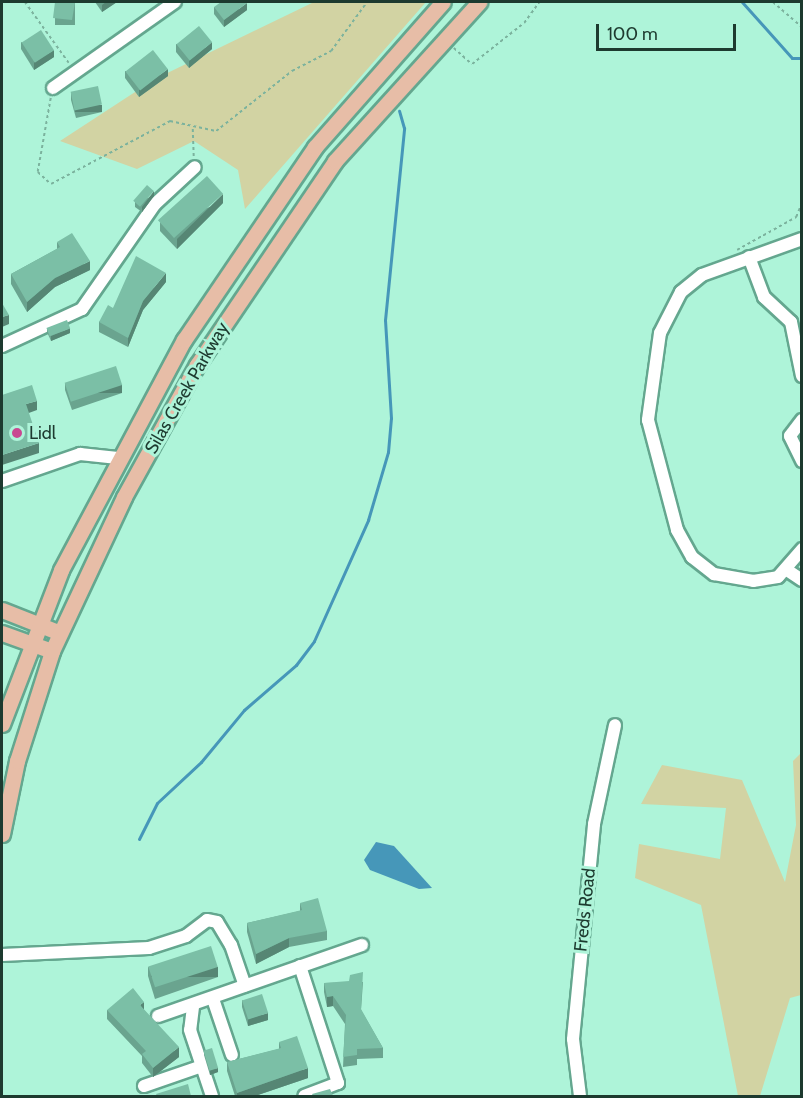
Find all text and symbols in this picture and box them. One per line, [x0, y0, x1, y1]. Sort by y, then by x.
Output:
scale bar [599, 12, 738, 50]
text: 100 m [607, 23, 658, 45]
street label: Silas Creek Parkway [141, 318, 233, 458]
place label: Lidl [29, 422, 56, 444]
marker: Lidl [10, 426, 24, 440]
street label: Freds Road [570, 867, 600, 953]

